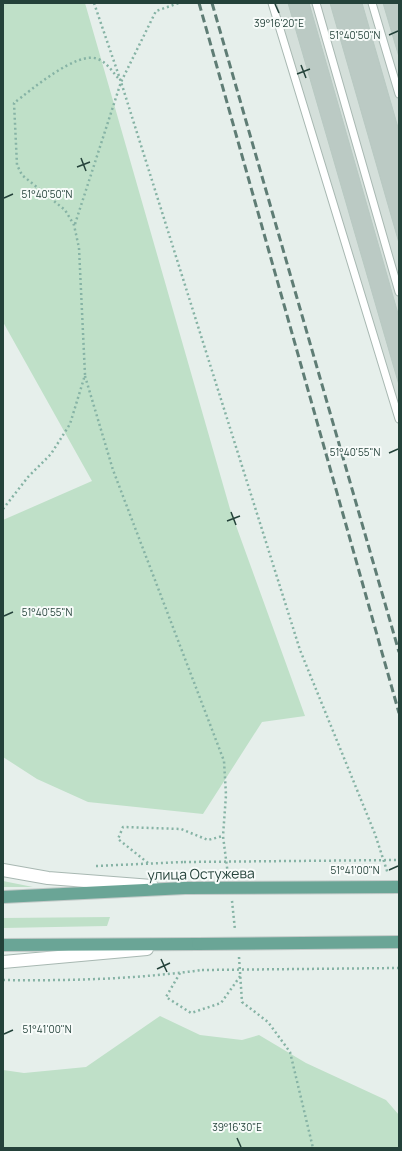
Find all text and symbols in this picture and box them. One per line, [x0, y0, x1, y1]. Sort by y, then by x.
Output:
text: 39°16'20"E [254, 16, 304, 30]
text: 51°40'50"N [330, 28, 381, 42]
text: 51°40'50"N [22, 187, 73, 201]
text: 51°40'55"N [330, 445, 380, 459]
text: 51°40'55"N [22, 605, 72, 619]
street label: улица Остужева [147, 863, 255, 884]
text: 51°41'00"N [330, 863, 380, 877]
text: 51°41'00"N [22, 1022, 72, 1036]
text: 39°16'30"E [212, 1120, 262, 1134]

